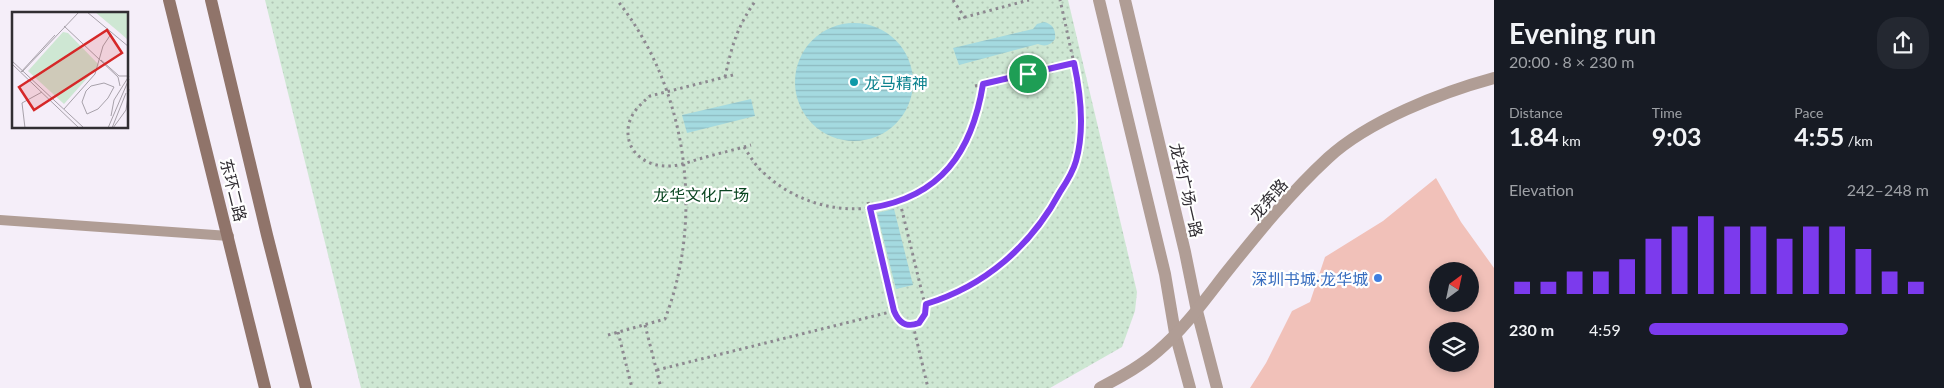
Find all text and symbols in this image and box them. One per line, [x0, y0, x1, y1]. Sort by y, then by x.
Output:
inset map [12, 12, 129, 129]
text: Evening run [1509, 16, 1656, 50]
button: share [1877, 17, 1929, 69]
text: 20:00 · 8 × 230 m [1509, 52, 1634, 71]
pin [1007, 53, 1049, 95]
icon: arrive [1014, 60, 1042, 88]
place label: 龙马精神 [864, 73, 928, 92]
marker: 龙马精神 [848, 76, 860, 88]
text: Distance [1509, 104, 1563, 121]
text: Time [1652, 104, 1682, 121]
text: Pace [1794, 104, 1823, 121]
text: 1.84 [1509, 121, 1558, 151]
text: 9:03 [1652, 121, 1702, 151]
text: 4:55 [1794, 121, 1844, 151]
text: km [1558, 132, 1581, 149]
text: /km [1844, 132, 1873, 149]
street label: 龙华广场一路 [1167, 141, 1207, 239]
street label: 东环二路 [217, 157, 251, 223]
street label: 龙奔路 [1245, 175, 1291, 223]
text: Elevation [1509, 180, 1574, 199]
text: 242–248 m [1847, 180, 1929, 199]
park label: 龙华文化广场 [653, 185, 749, 204]
north arrow [1429, 262, 1479, 312]
map controls [1429, 262, 1479, 372]
place label: 深圳书城·龙华城 [1252, 269, 1368, 288]
marker: 深圳书城·龙华城 [1372, 272, 1384, 284]
text: 230 m [1509, 320, 1554, 339]
text: 4:59 [1589, 320, 1621, 339]
button: layers [1429, 322, 1479, 372]

